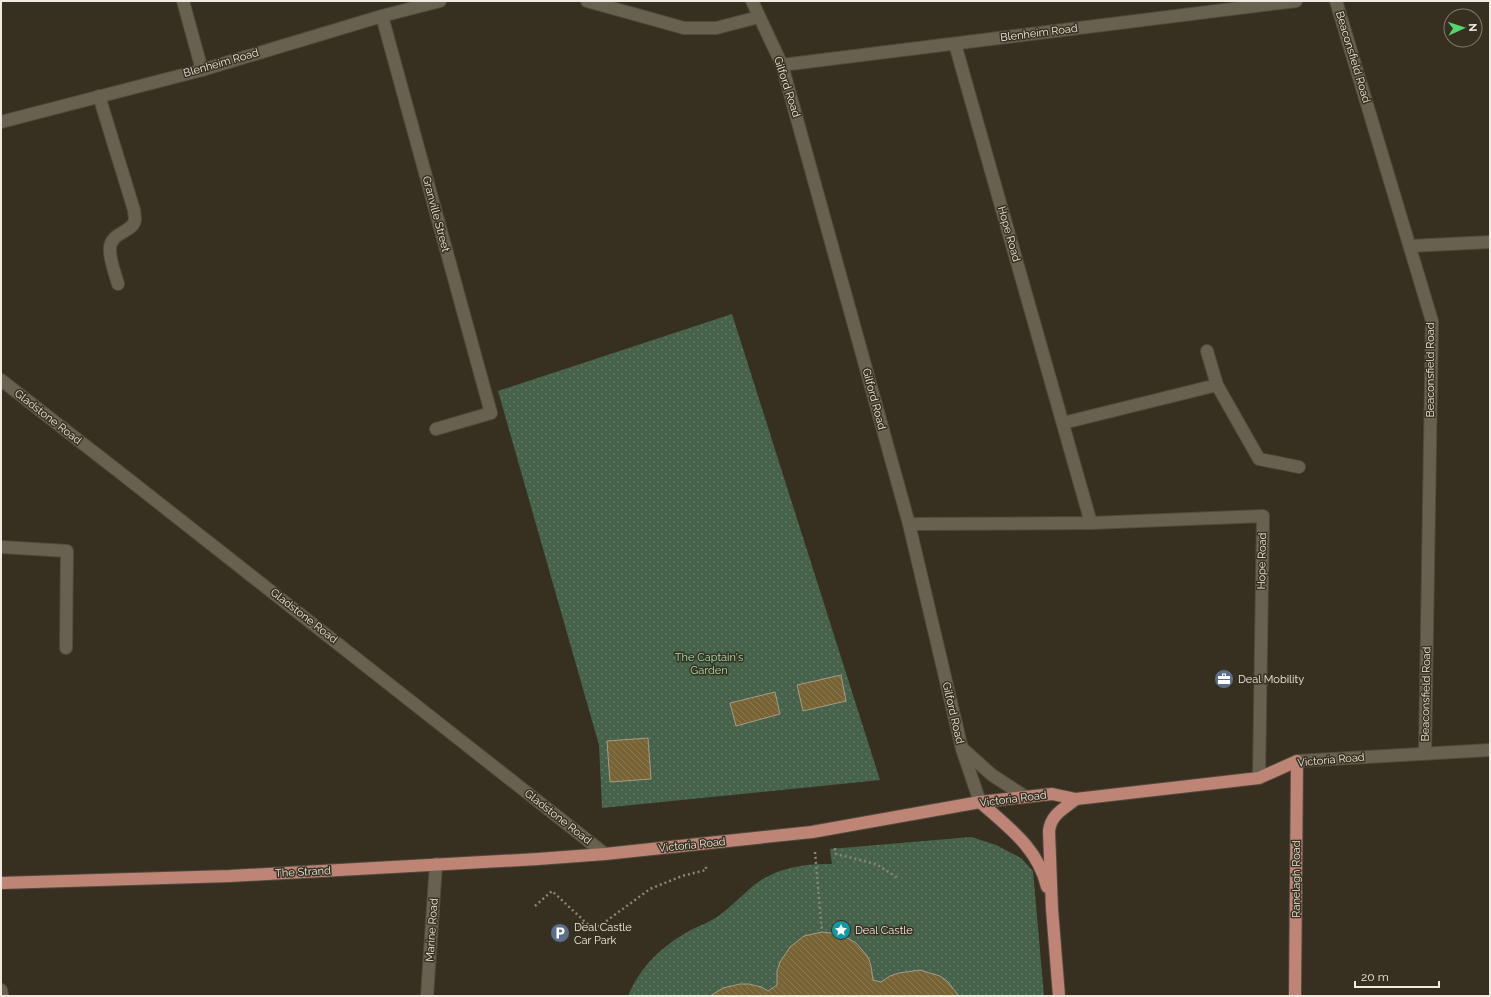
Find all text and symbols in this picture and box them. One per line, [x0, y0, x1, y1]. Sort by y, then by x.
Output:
north arrow [1443, 8, 1483, 48]
street label: Beaconsfield Road [1333, 10, 1373, 105]
street label: Blenheim Road [1000, 22, 1079, 44]
text: N [1466, 23, 1479, 32]
street label: Blenheim Road [182, 46, 260, 80]
street label: Gilford Road [771, 55, 803, 119]
street label: Granville Street [420, 175, 452, 254]
street label: Hope Road [995, 205, 1023, 263]
street label: Beaconsfield Road [1424, 322, 1437, 418]
street label: Gilford Road [860, 367, 888, 431]
street label: Gladstone Road [12, 387, 84, 447]
street label: Hope Road [1255, 532, 1269, 590]
street label: Gladstone Road [268, 586, 340, 646]
street label: Beaconsfield Road [1419, 646, 1433, 742]
park label: The Captain's Garden [675, 651, 743, 677]
office icon: Deal Mobility [1213, 668, 1235, 690]
place label: Deal Mobility [1238, 673, 1304, 686]
street label: Gilford Road [940, 681, 966, 745]
street label: Victoria Road [1297, 751, 1365, 769]
street label: Gladstone Road [522, 787, 594, 847]
street label: Victoria Road [979, 788, 1047, 810]
street label: Victoria Road [658, 835, 726, 855]
street label: Ranelagh Road [1290, 840, 1303, 918]
street label: The Strand [275, 864, 331, 880]
street label: Marine Road [423, 898, 441, 962]
place icon: Deal Castle [830, 919, 852, 941]
place label: Deal Castle Car Park [574, 921, 632, 947]
parking icon: Deal Castle Car Park [549, 922, 571, 944]
place label: Deal Castle [855, 924, 913, 937]
scale bar [1355, 963, 1439, 989]
text: 20 m [1361, 970, 1389, 984]

